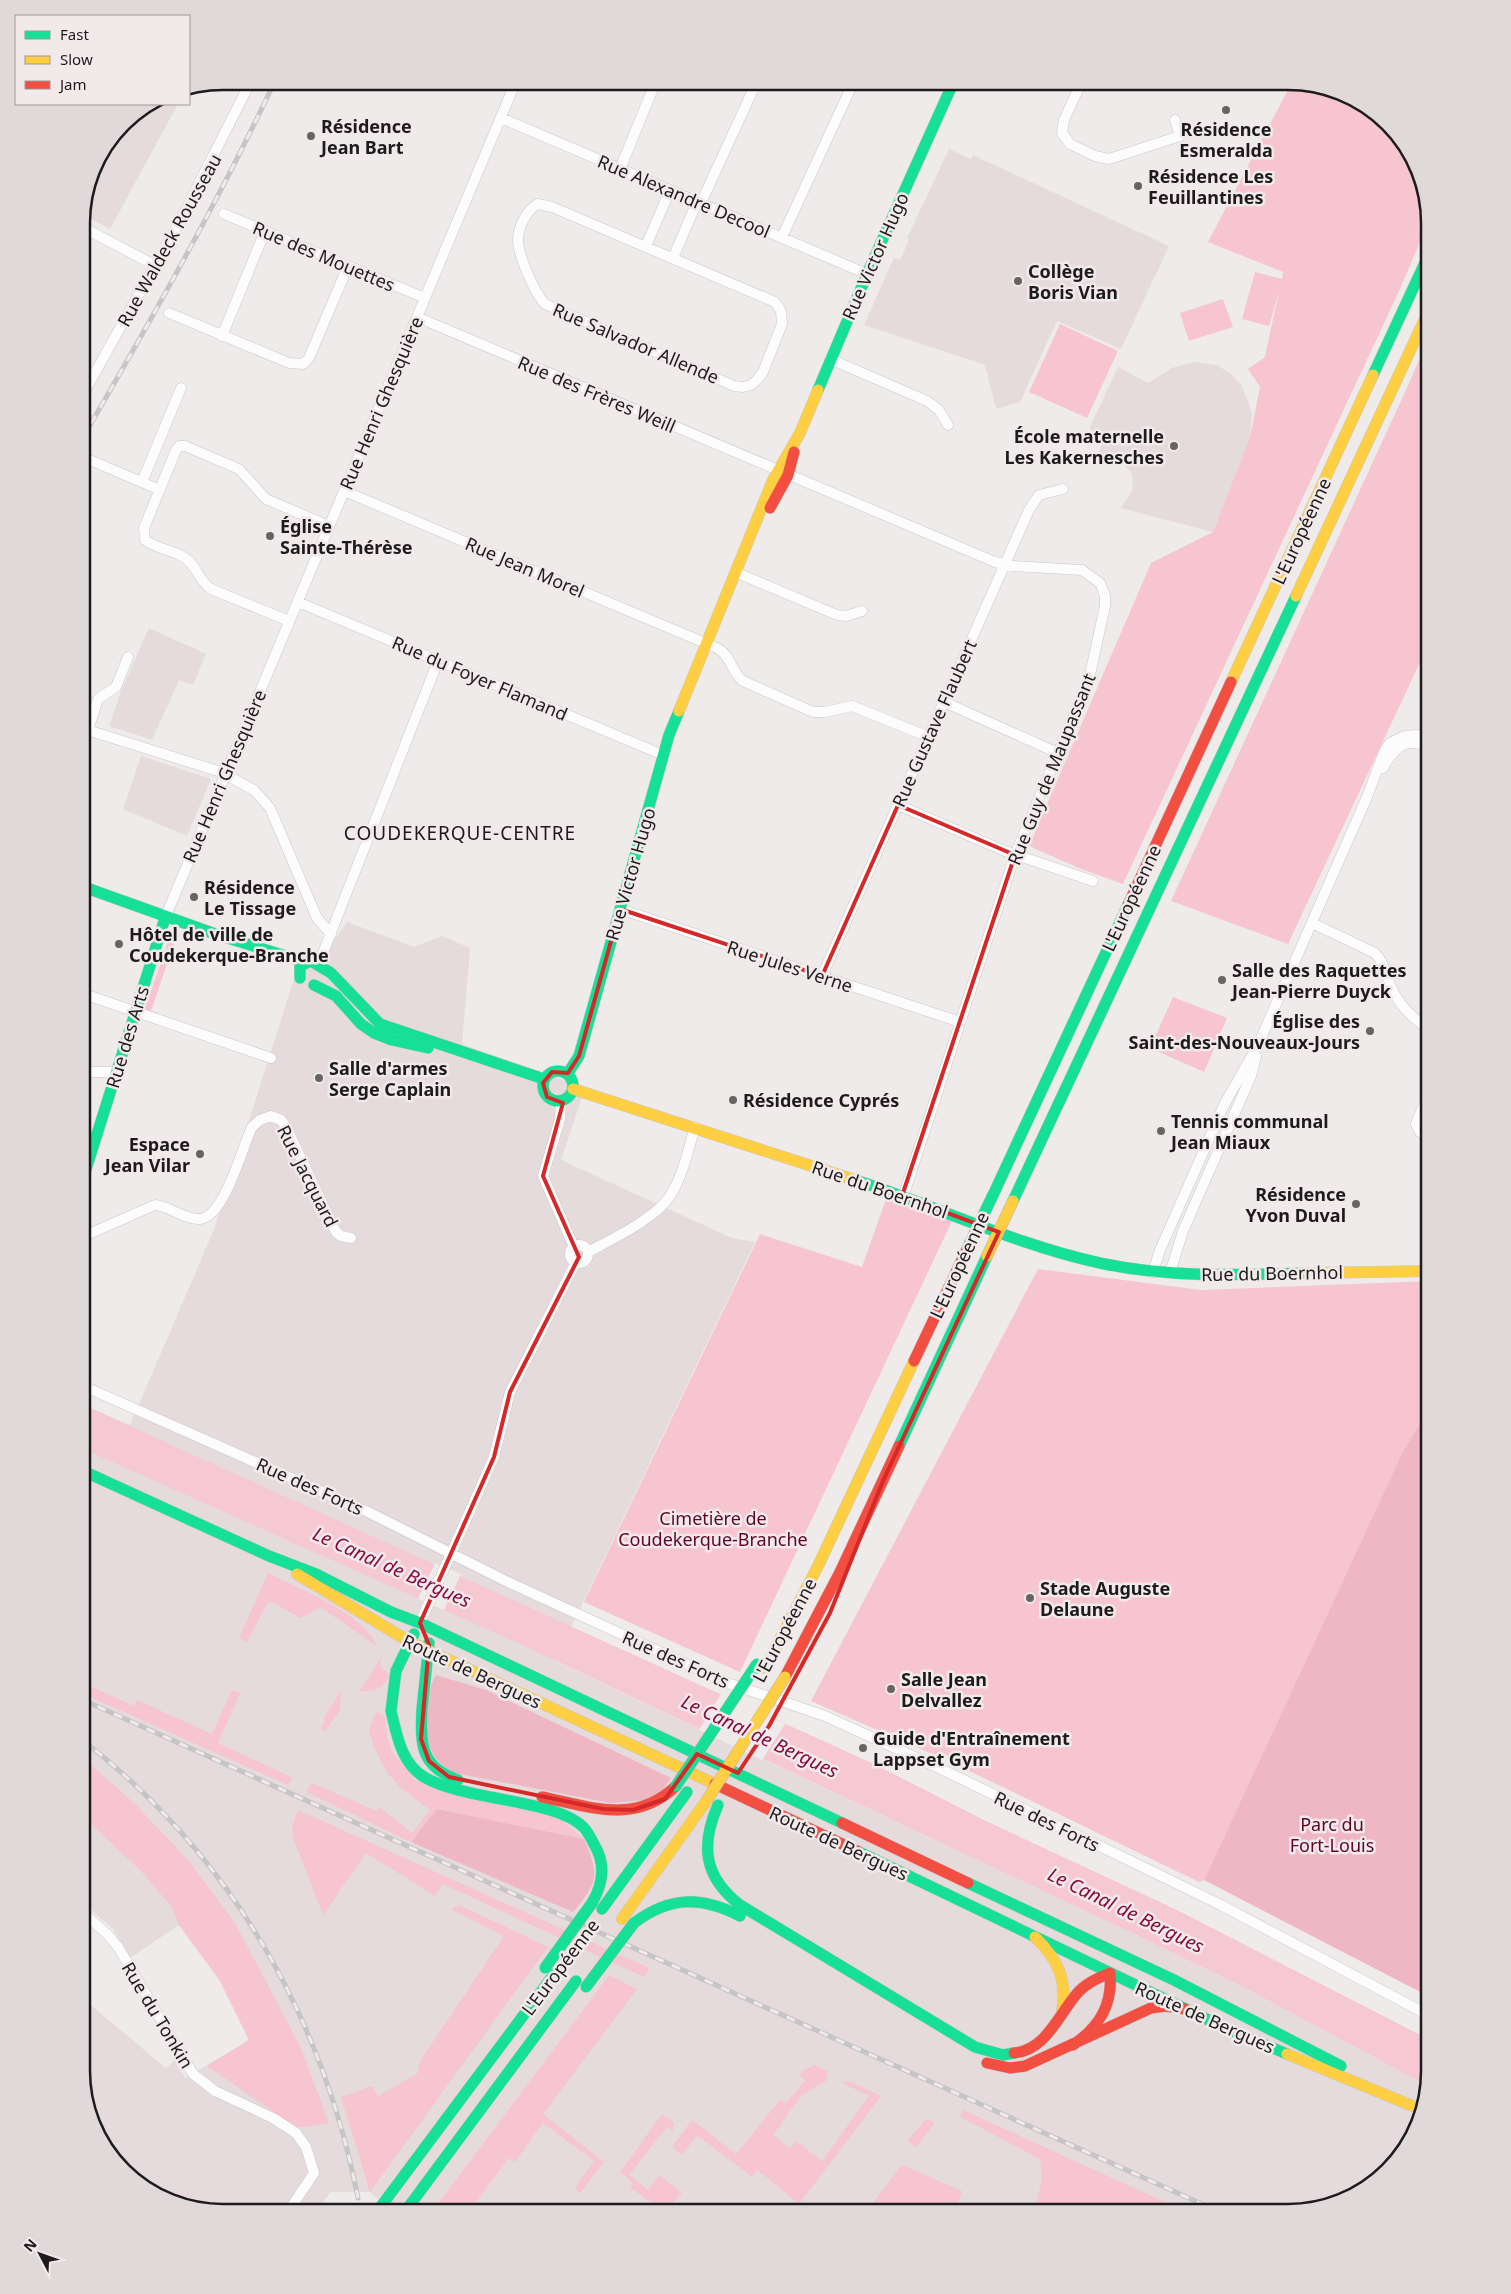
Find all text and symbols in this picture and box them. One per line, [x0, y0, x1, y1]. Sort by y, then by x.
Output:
legend [15, 15, 190, 105]
text: Fast [60, 24, 89, 44]
text: Slow [60, 49, 93, 69]
text: Jam [58, 74, 87, 94]
marker: Résidence Esmeralda [1220, 104, 1232, 116]
place label: Résidence Jean Bart [319, 114, 412, 159]
place label: Résidence Esmeralda [1179, 117, 1273, 162]
marker: Résidence Jean Bart [305, 130, 317, 142]
street label: Rue Waldeck Rousseau [111, 149, 227, 331]
street label: Rue Alexandre Decool [594, 149, 774, 243]
place label: Résidence Les Feuillantines [1148, 164, 1273, 209]
marker: Résidence Les Feuillantines [1132, 180, 1144, 192]
street label: Rue Victor Hugo [836, 188, 914, 324]
street label: Rue des Mouettes [249, 215, 399, 297]
place label: Collège Boris Vian [1028, 259, 1118, 304]
marker: Collège Boris Vian [1012, 275, 1024, 287]
street label: Rue Salvador Allende [549, 297, 723, 389]
street label: Rue Henri Ghesquière [334, 313, 428, 493]
street label: Rue des Frères Weill [514, 350, 680, 438]
place label: École maternelle Les Kakernesches [1005, 424, 1164, 469]
marker: École maternelle Les Kakernesches [1168, 440, 1180, 452]
street label: L'Européenne [1266, 474, 1336, 588]
place label: Église Sainte-Thérèse [280, 514, 412, 559]
marker: Église Sainte-Thérèse [264, 530, 276, 542]
street label: Rue Jean Morel [462, 531, 588, 603]
street label: Rue du Foyer Flamand [389, 630, 571, 726]
street label: Rue Gustave Flaubert [886, 635, 982, 811]
street label: Rue Guy de Maupassant [1002, 669, 1101, 868]
street label: Rue Henri Ghesquière [177, 686, 271, 866]
street label: Rue Victor Hugo [600, 805, 660, 943]
district label: COUDEKERQUE-CENTRE [344, 820, 576, 846]
street label: L'Européenne [1096, 841, 1166, 955]
place label: Résidence Le Tissage [204, 875, 296, 920]
marker: Résidence Le Tissage [188, 891, 200, 903]
place label: Hôtel de ville de Coudekerque-Branche [129, 922, 329, 967]
street label: Rue Jules Verne [724, 934, 856, 998]
marker: Hôtel de ville de Coudekerque-Branche [113, 938, 125, 950]
place label: Salle des Raquettes Jean-Pierre Duyck [1230, 958, 1407, 1003]
marker: Salle des Raquettes Jean-Pierre Duyck [1216, 974, 1228, 986]
street label: Rue des Arts [100, 983, 154, 1091]
place label: Église des Saint-des-Nouveaux-Jours [1128, 1009, 1360, 1054]
marker: Église des Saint-des-Nouveaux-Jours [1364, 1025, 1376, 1037]
place label: Salle d'armes Serge Caplain [329, 1056, 451, 1101]
marker: Salle d'armes Serge Caplain [313, 1072, 325, 1084]
place label: Résidence Cyprés [743, 1088, 899, 1112]
marker: Résidence Cyprés [727, 1094, 739, 1106]
place label: Tennis communal Jean Miaux [1169, 1109, 1329, 1154]
street label: Rue Jacquard [272, 1121, 344, 1231]
marker: Tennis communal Jean Miaux [1155, 1125, 1167, 1137]
place label: Espace Jean Vilar [103, 1132, 190, 1177]
marker: Espace Jean Vilar [194, 1148, 206, 1160]
street label: Rue du Boernhol [809, 1155, 951, 1223]
place label: Résidence Yvon Duval [1246, 1182, 1346, 1227]
marker: Résidence Yvon Duval [1350, 1198, 1362, 1210]
street label: L'Européenne [924, 1208, 994, 1322]
street label: Rue du Boernhol [1201, 1260, 1343, 1286]
street label: Rue des Forts [253, 1452, 367, 1520]
park label: Cimetière de Coudekerque-Branche [618, 1506, 808, 1551]
water label: Le Canal de Bergues [309, 1520, 475, 1614]
street label: L'Européenne [746, 1574, 822, 1686]
place label: Stade Auguste Delaune [1040, 1576, 1170, 1621]
marker: Stade Auguste Delaune [1024, 1592, 1036, 1604]
street label: Rue des Forts [619, 1625, 733, 1693]
street label: Route de Bergues [399, 1628, 545, 1714]
place label: Salle Jean Delvallez [901, 1667, 987, 1712]
marker: Salle Jean Delvallez [885, 1683, 897, 1695]
water label: Le Canal de Bergues [677, 1688, 843, 1784]
place label: Guide d'Entraînement Lappset Gym [873, 1726, 1070, 1771]
marker: Guide d'Entraînement Lappset Gym [857, 1742, 869, 1754]
street label: Rue des Forts [990, 1785, 1104, 1857]
street label: Route de Bergues [766, 1800, 912, 1886]
park label: Parc du Fort-Louis [1290, 1812, 1374, 1857]
water label: Le Canal de Bergues [1044, 1861, 1208, 1959]
street label: L'Européenne [516, 1914, 604, 2020]
street label: Rue du Tonkin [117, 1957, 199, 2073]
street label: Route de Bergues [1131, 1975, 1279, 2059]
north arrow [15, 2229, 65, 2279]
text: N [19, 2235, 41, 2256]

